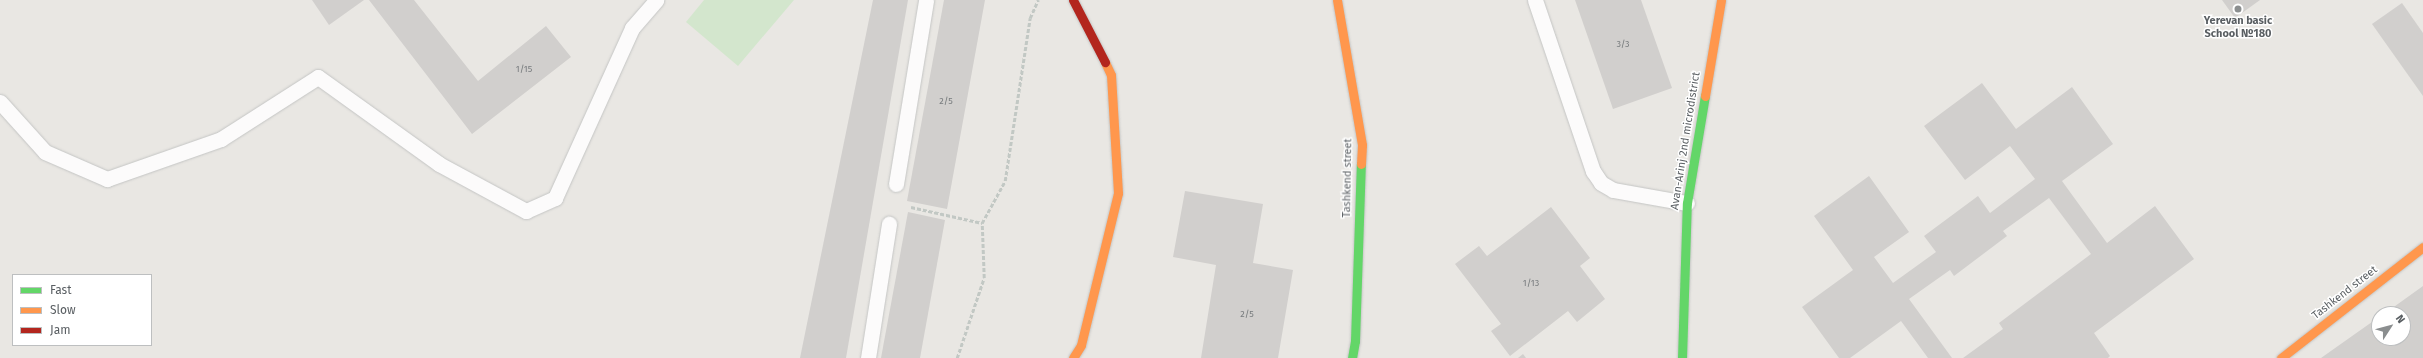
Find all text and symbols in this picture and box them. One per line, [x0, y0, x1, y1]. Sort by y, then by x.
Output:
marker: Yerevan basic School №180 [2233, 4, 2243, 14]
place label: Yerevan basic School №180 [2204, 15, 2272, 41]
house number: 3/3 [1616, 39, 1630, 49]
house number: 1/15 [516, 64, 532, 74]
street label: Avan-Arinj 2nd microdistrict [1669, 71, 1703, 211]
house number: 2/5 [939, 96, 953, 106]
street label: Tashkend street [1341, 138, 1355, 218]
street label: Tashkend street [2310, 263, 2380, 323]
legend [12, 274, 152, 346]
house number: 1/13 [1523, 278, 1539, 288]
text: Fast [50, 283, 72, 297]
text: Slow [50, 303, 76, 317]
north arrow [2371, 306, 2411, 346]
house number: 2/5 [1240, 309, 1254, 319]
text: N [2393, 312, 2408, 326]
text: Jam [50, 323, 70, 337]

